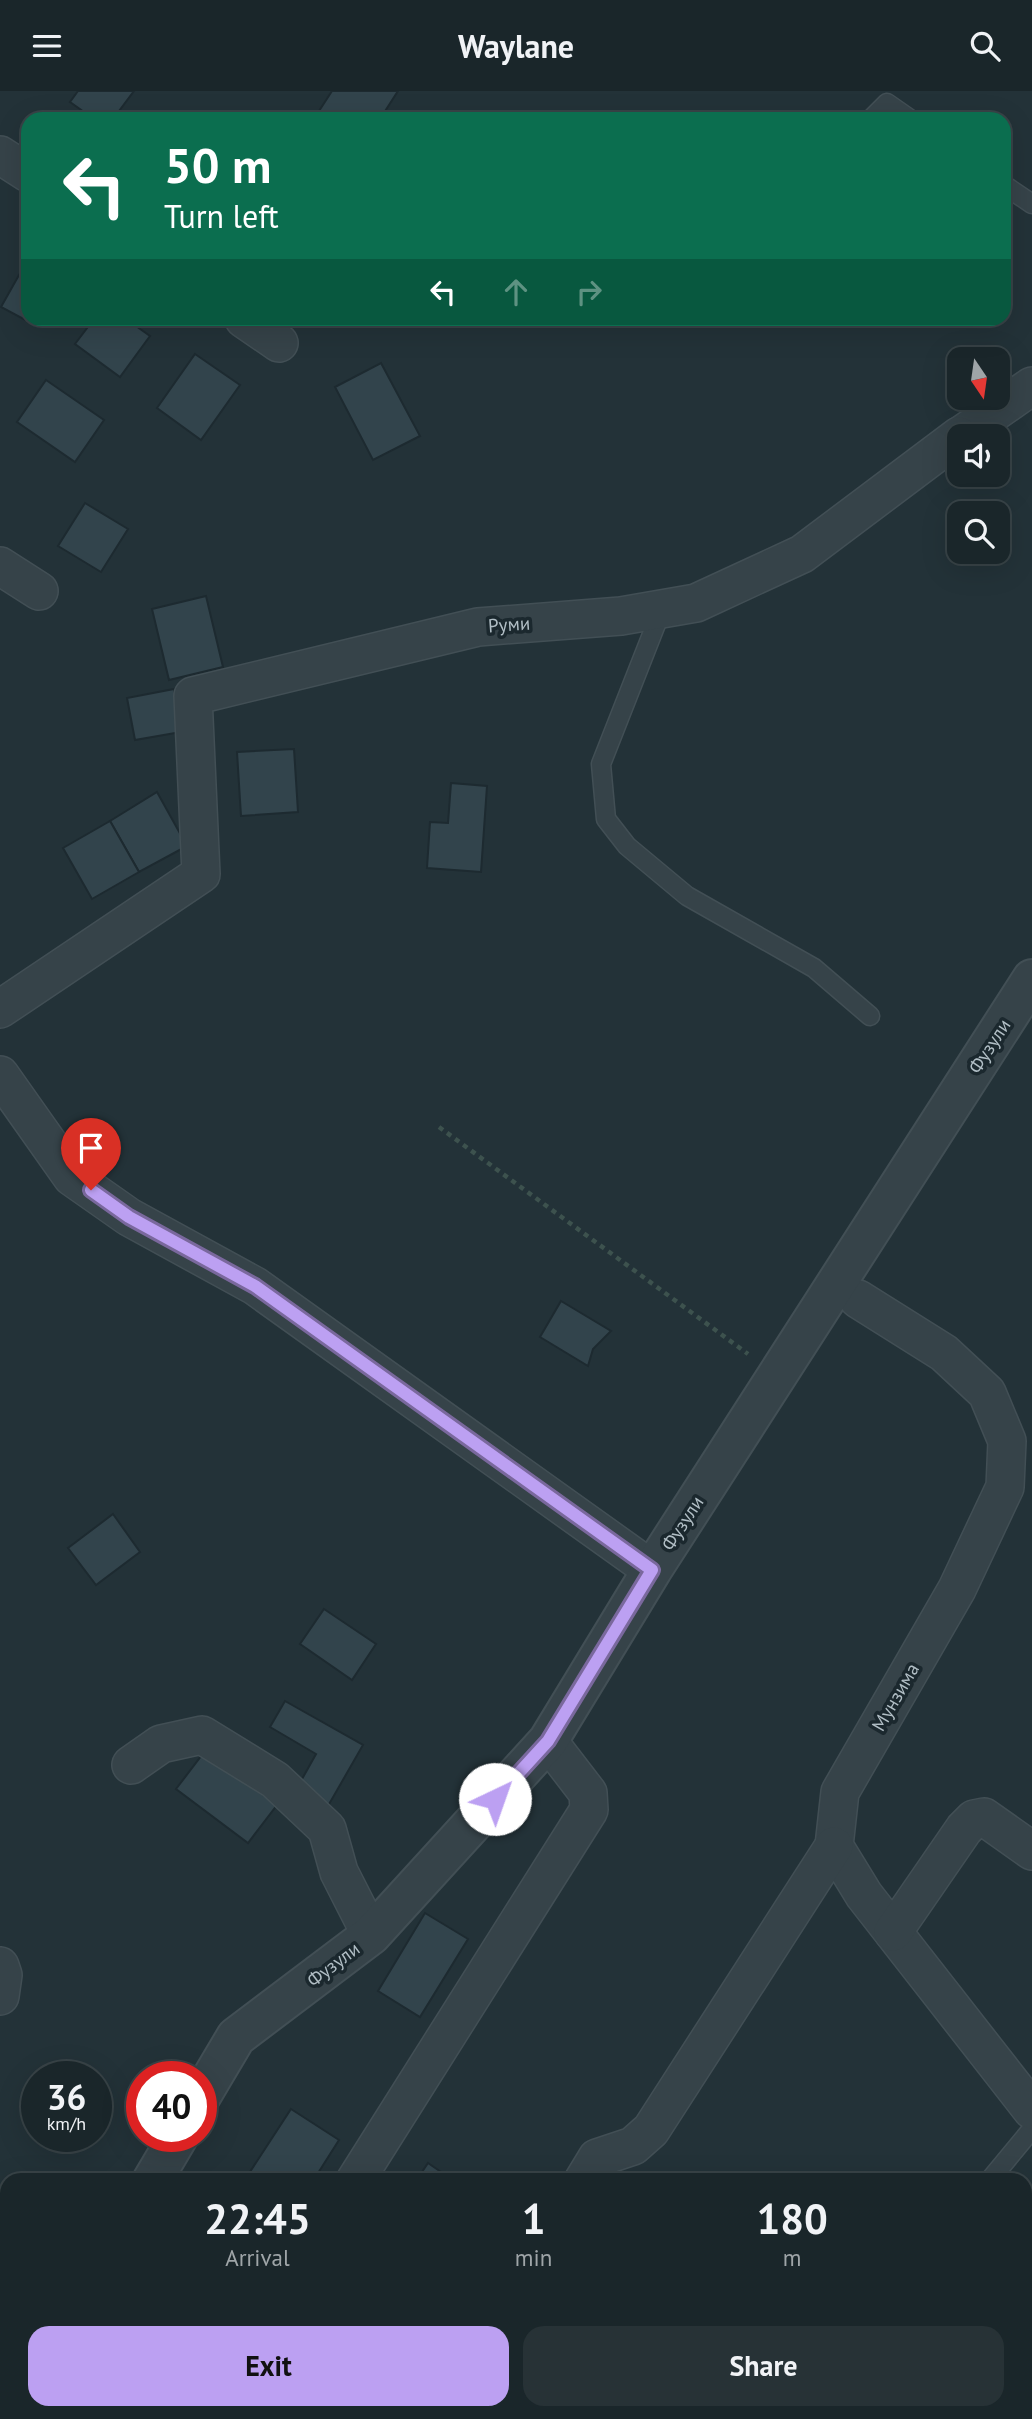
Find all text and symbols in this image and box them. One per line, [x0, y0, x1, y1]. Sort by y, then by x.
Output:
text: Waylane [458, 25, 574, 67]
icon: menu [28, 27, 66, 65]
icon: search [966, 27, 1004, 65]
text: 50 m [164, 133, 271, 197]
icon: left [49, 140, 140, 231]
text: Turn left [164, 195, 279, 237]
icon: left [424, 273, 462, 311]
icon: ahead [497, 273, 535, 311]
icon: right [570, 273, 608, 311]
north arrow [947, 347, 1010, 409]
map controls [947, 347, 1010, 564]
button: sound [947, 424, 1010, 487]
button: search [947, 501, 1010, 564]
street label: Руми [487, 611, 531, 637]
street label: Фузули [963, 1014, 1015, 1078]
pin [61, 1118, 121, 1190]
icon: arrive [72, 1129, 110, 1167]
street label: Фузули [656, 1491, 708, 1555]
street label: Мунзима [866, 1659, 924, 1735]
position arrow [458, 1762, 532, 1836]
street label: Фузули [302, 1936, 364, 1992]
speed limit sign: 40 [126, 2061, 217, 2152]
text: 36 [47, 2074, 86, 2120]
text: km/h [47, 2112, 86, 2135]
text: 22:45 [204, 2191, 311, 2246]
text: 1 [522, 2191, 545, 2246]
text: 180 [756, 2191, 828, 2246]
text: Arrival [225, 2243, 290, 2272]
text: min [515, 2243, 552, 2272]
text: m [783, 2243, 801, 2272]
button: Exit [28, 2326, 509, 2406]
button: Share [523, 2326, 1004, 2406]

